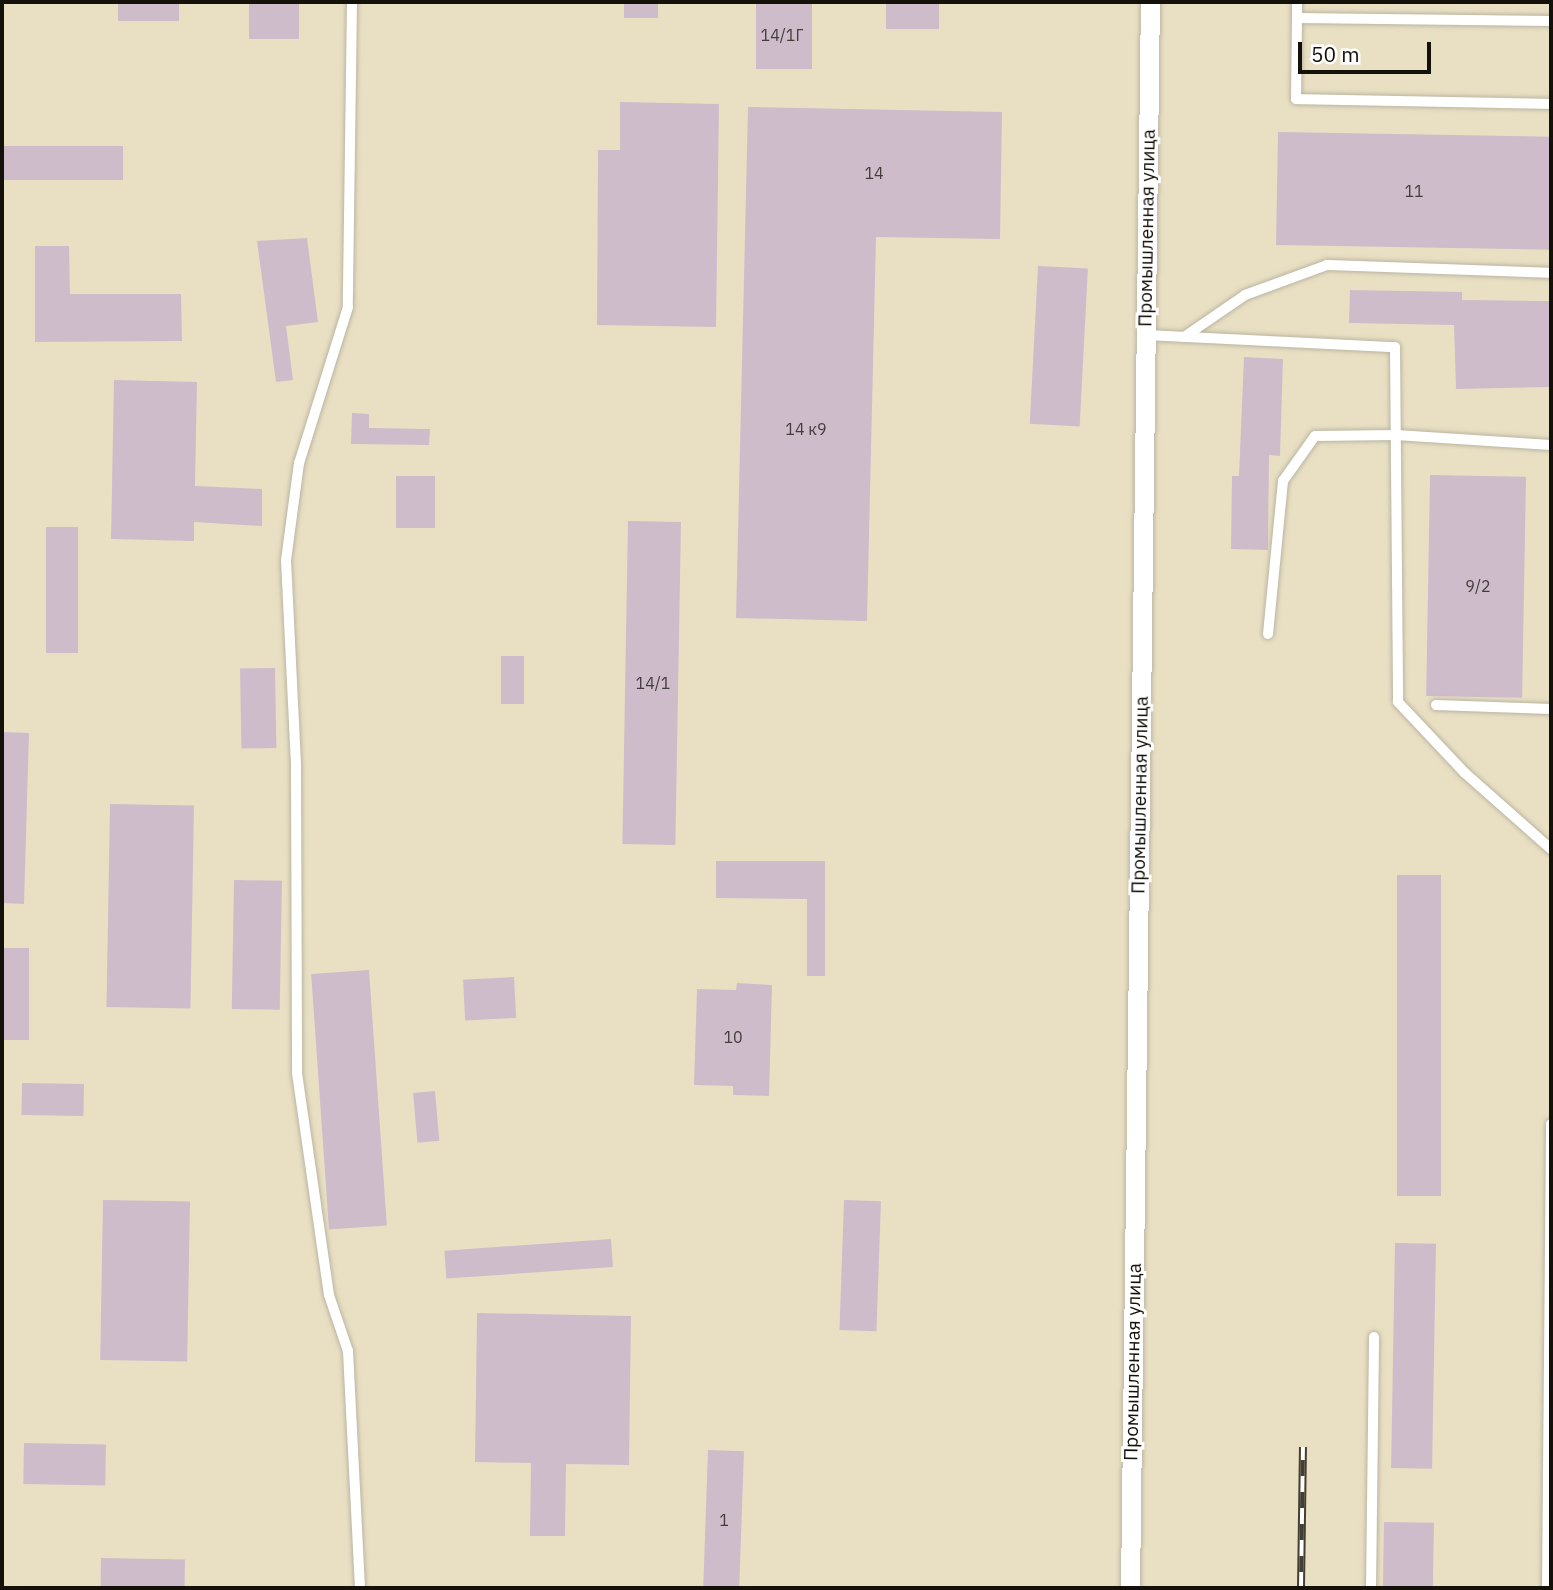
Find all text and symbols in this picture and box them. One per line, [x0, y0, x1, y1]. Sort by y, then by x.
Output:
house number: 14/1Г [761, 25, 803, 45]
scale bar [1301, 28, 1434, 72]
text: 50 m [1311, 40, 1360, 68]
street label: Промышленная улица [1134, 129, 1160, 327]
house number: 14 [864, 163, 884, 183]
house number: 11 [1404, 181, 1424, 201]
house number: 14 к9 [785, 419, 827, 439]
house number: 9/2 [1465, 576, 1491, 596]
house number: 14/1 [636, 673, 670, 693]
street label: Промышленная улица [1127, 696, 1153, 894]
house number: 10 [723, 1027, 743, 1047]
street label: Промышленная улица [1120, 1263, 1146, 1461]
house number: 1 [719, 1510, 729, 1530]

